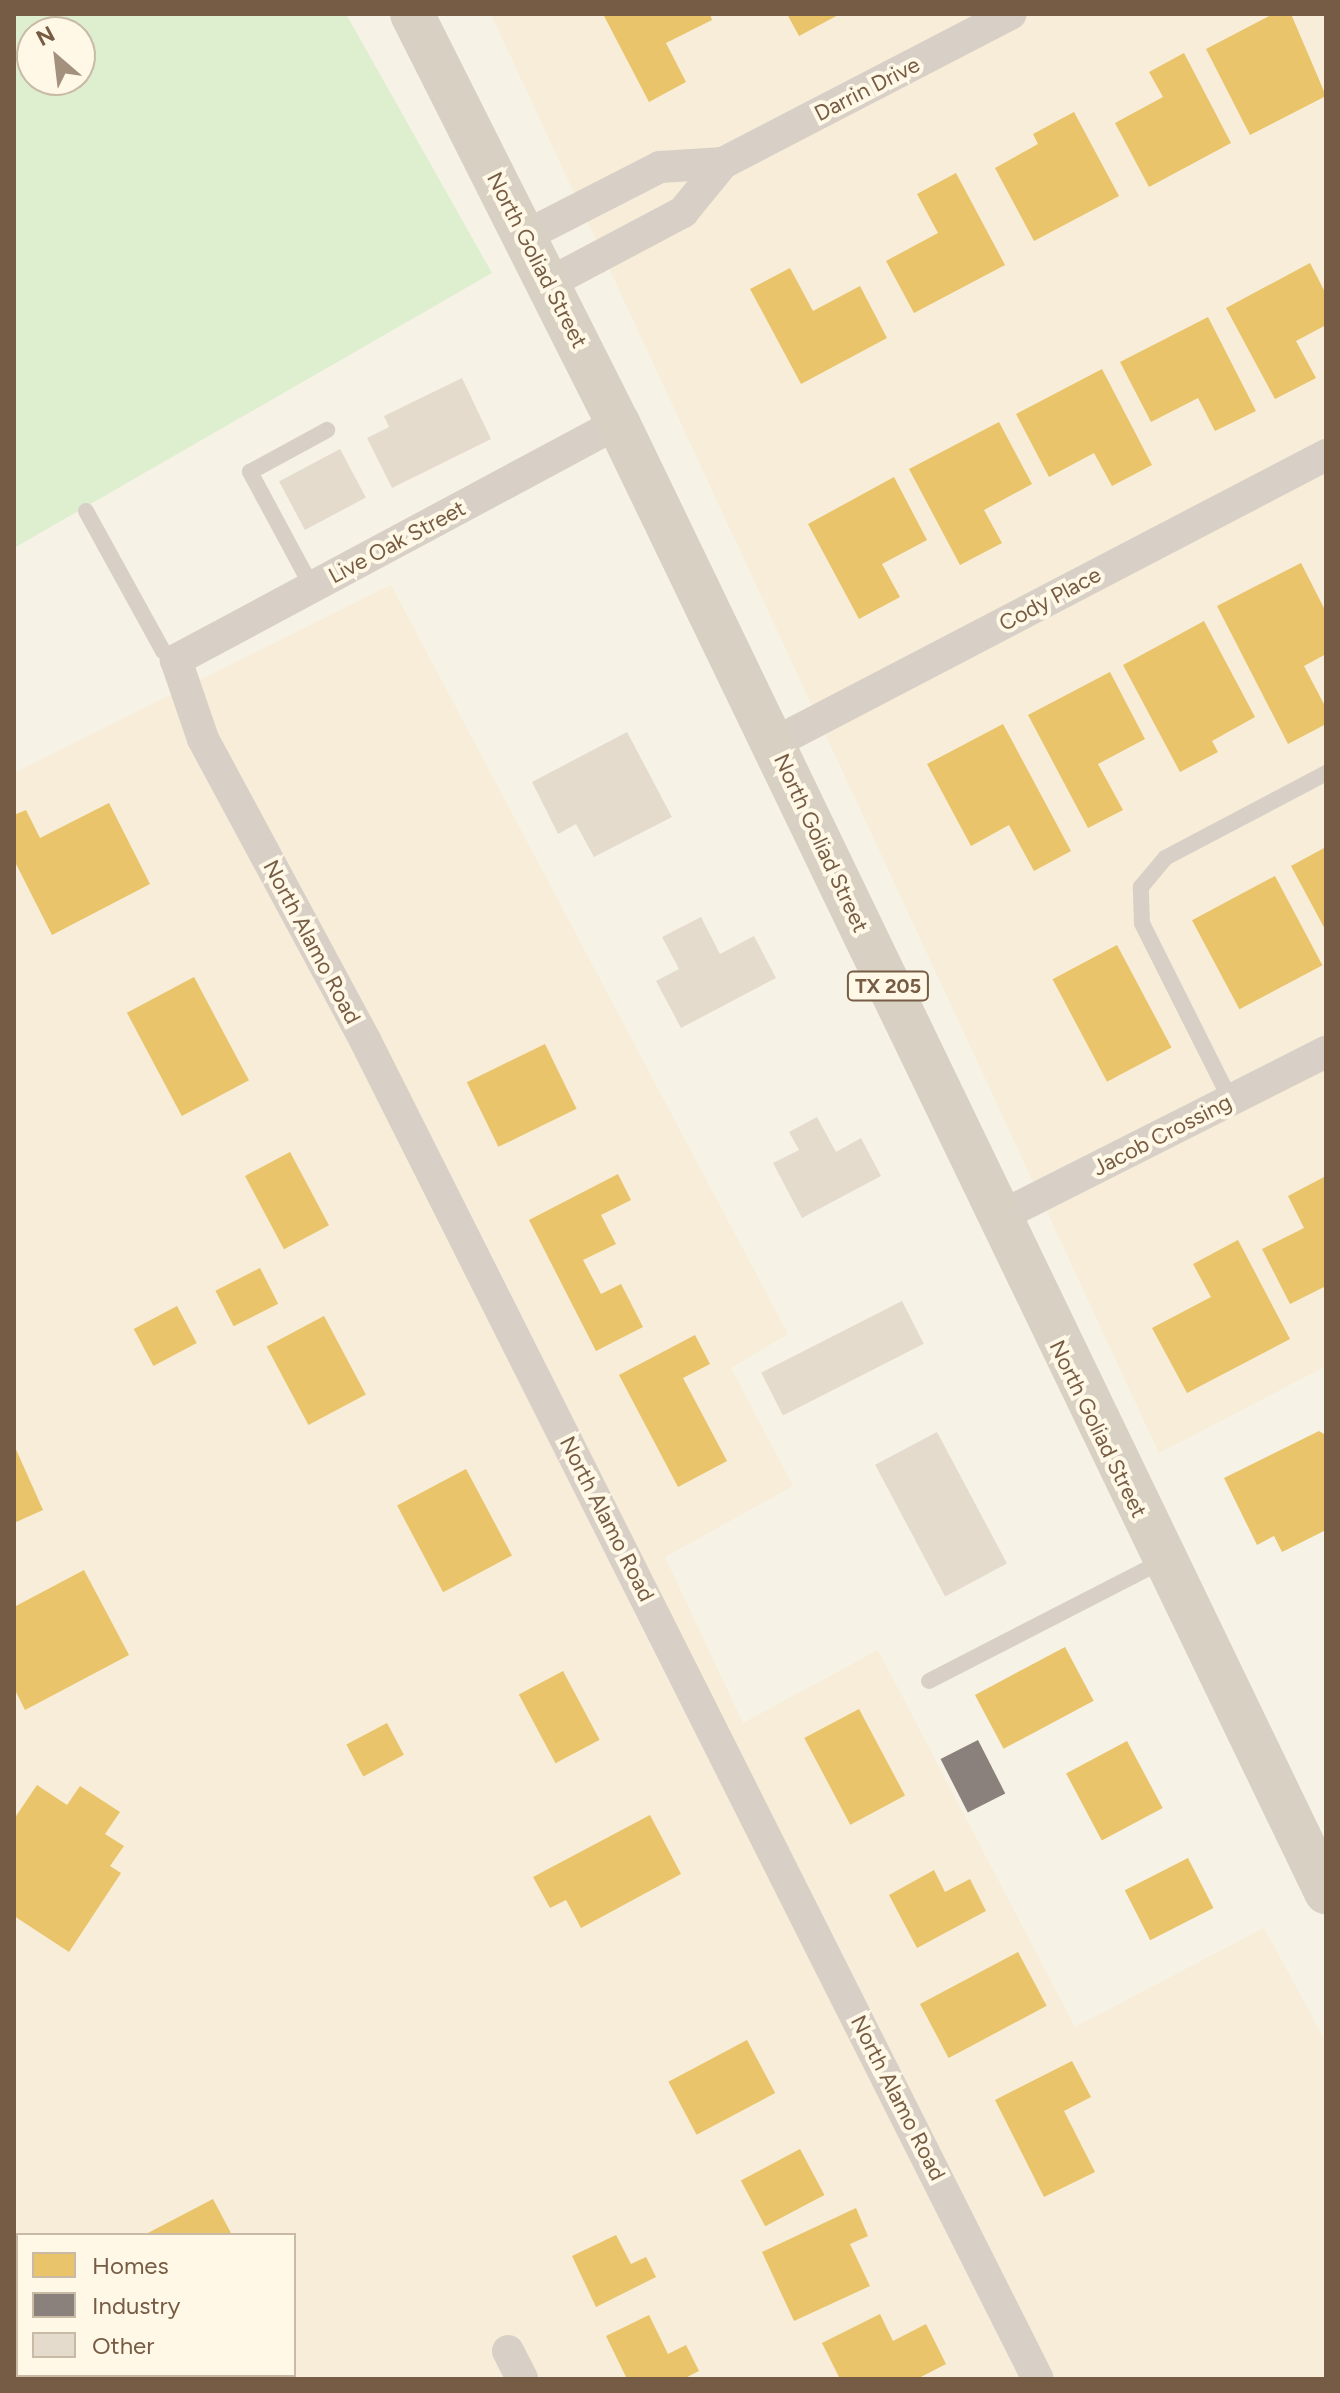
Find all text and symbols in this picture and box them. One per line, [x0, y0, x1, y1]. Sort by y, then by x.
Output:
north arrow [16, 16, 96, 96]
text: N [32, 20, 59, 52]
street label: Darrin Drive [810, 51, 924, 127]
street label: North Goliad Street [481, 168, 593, 352]
street label: Live Oak Street [324, 495, 470, 589]
street label: Cody Place [995, 561, 1105, 637]
street label: North Goliad Street [768, 750, 874, 936]
street label: North Alamo Road [258, 856, 366, 1028]
road number: TX 205 [846, 970, 930, 1002]
street label: Jacob Crossing [1088, 1089, 1236, 1181]
street label: North Goliad Street [1044, 1336, 1152, 1522]
street label: North Alamo Road [554, 1432, 660, 1606]
street label: North Alamo Road [845, 2011, 951, 2185]
legend [16, 2233, 296, 2377]
text: Homes [92, 2251, 169, 2280]
text: Industry [92, 2291, 180, 2320]
text: Other [92, 2331, 154, 2360]

